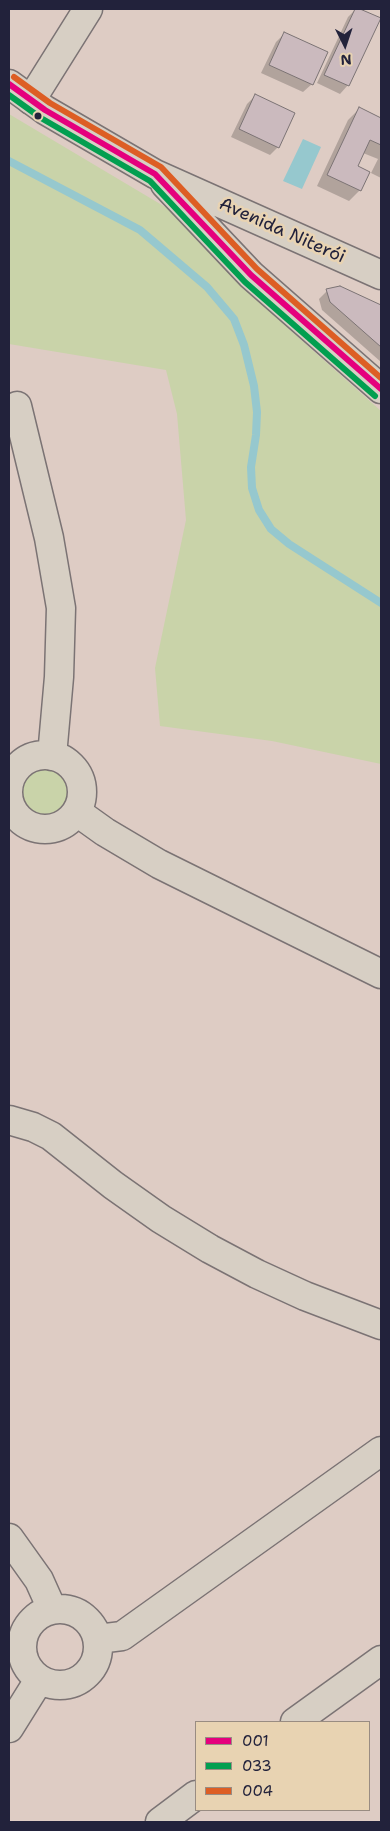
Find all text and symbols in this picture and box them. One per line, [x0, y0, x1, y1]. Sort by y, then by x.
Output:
north arrow [320, 20, 370, 70]
text: N [340, 51, 352, 69]
unlabelled marker [33, 111, 43, 121]
street label: Avenida Niterói [216, 194, 348, 268]
legend [195, 1721, 370, 1811]
text: 001 [242, 1731, 269, 1751]
text: 033 [242, 1756, 272, 1776]
text: 004 [242, 1781, 273, 1801]

